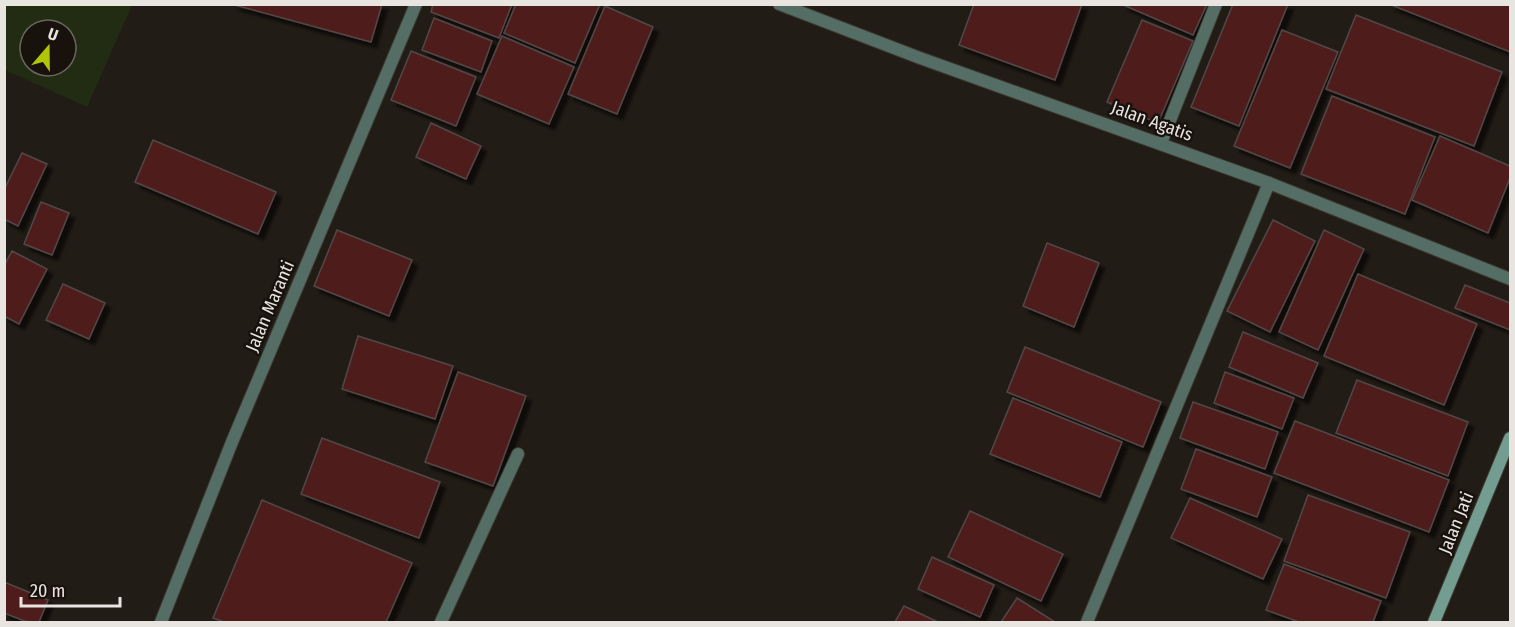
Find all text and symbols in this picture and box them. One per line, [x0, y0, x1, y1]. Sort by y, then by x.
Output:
north arrow [18, 18, 78, 78]
text: U [45, 24, 61, 45]
street label: Jalan Agatis [1108, 96, 1196, 146]
street label: Jalan Maranti [241, 257, 299, 355]
street label: Jalan Jati [1434, 489, 1478, 557]
scale bar [21, 570, 120, 608]
text: 20 m [30, 580, 65, 602]

